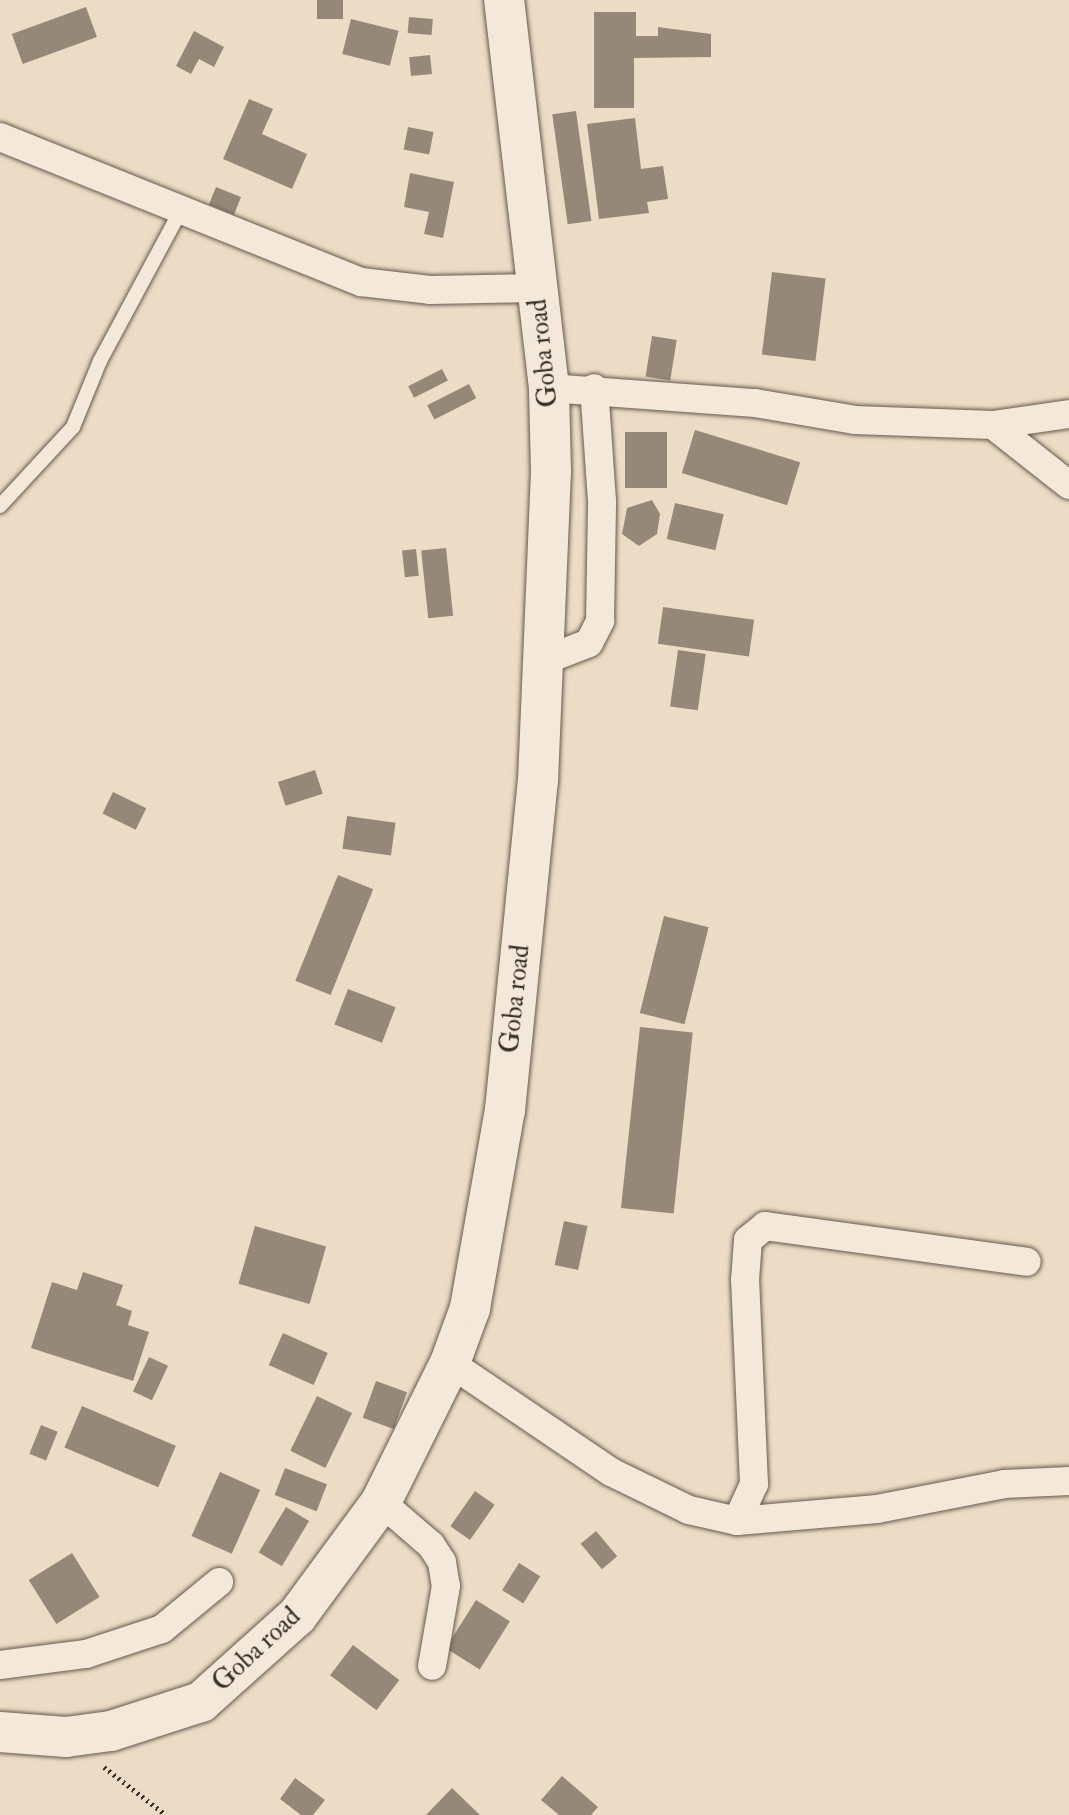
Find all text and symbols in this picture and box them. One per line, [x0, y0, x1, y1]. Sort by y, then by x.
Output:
street label: Goba road [523, 297, 565, 409]
street label: Goba road [495, 943, 537, 1055]
street label: Goba road [207, 1601, 307, 1699]

